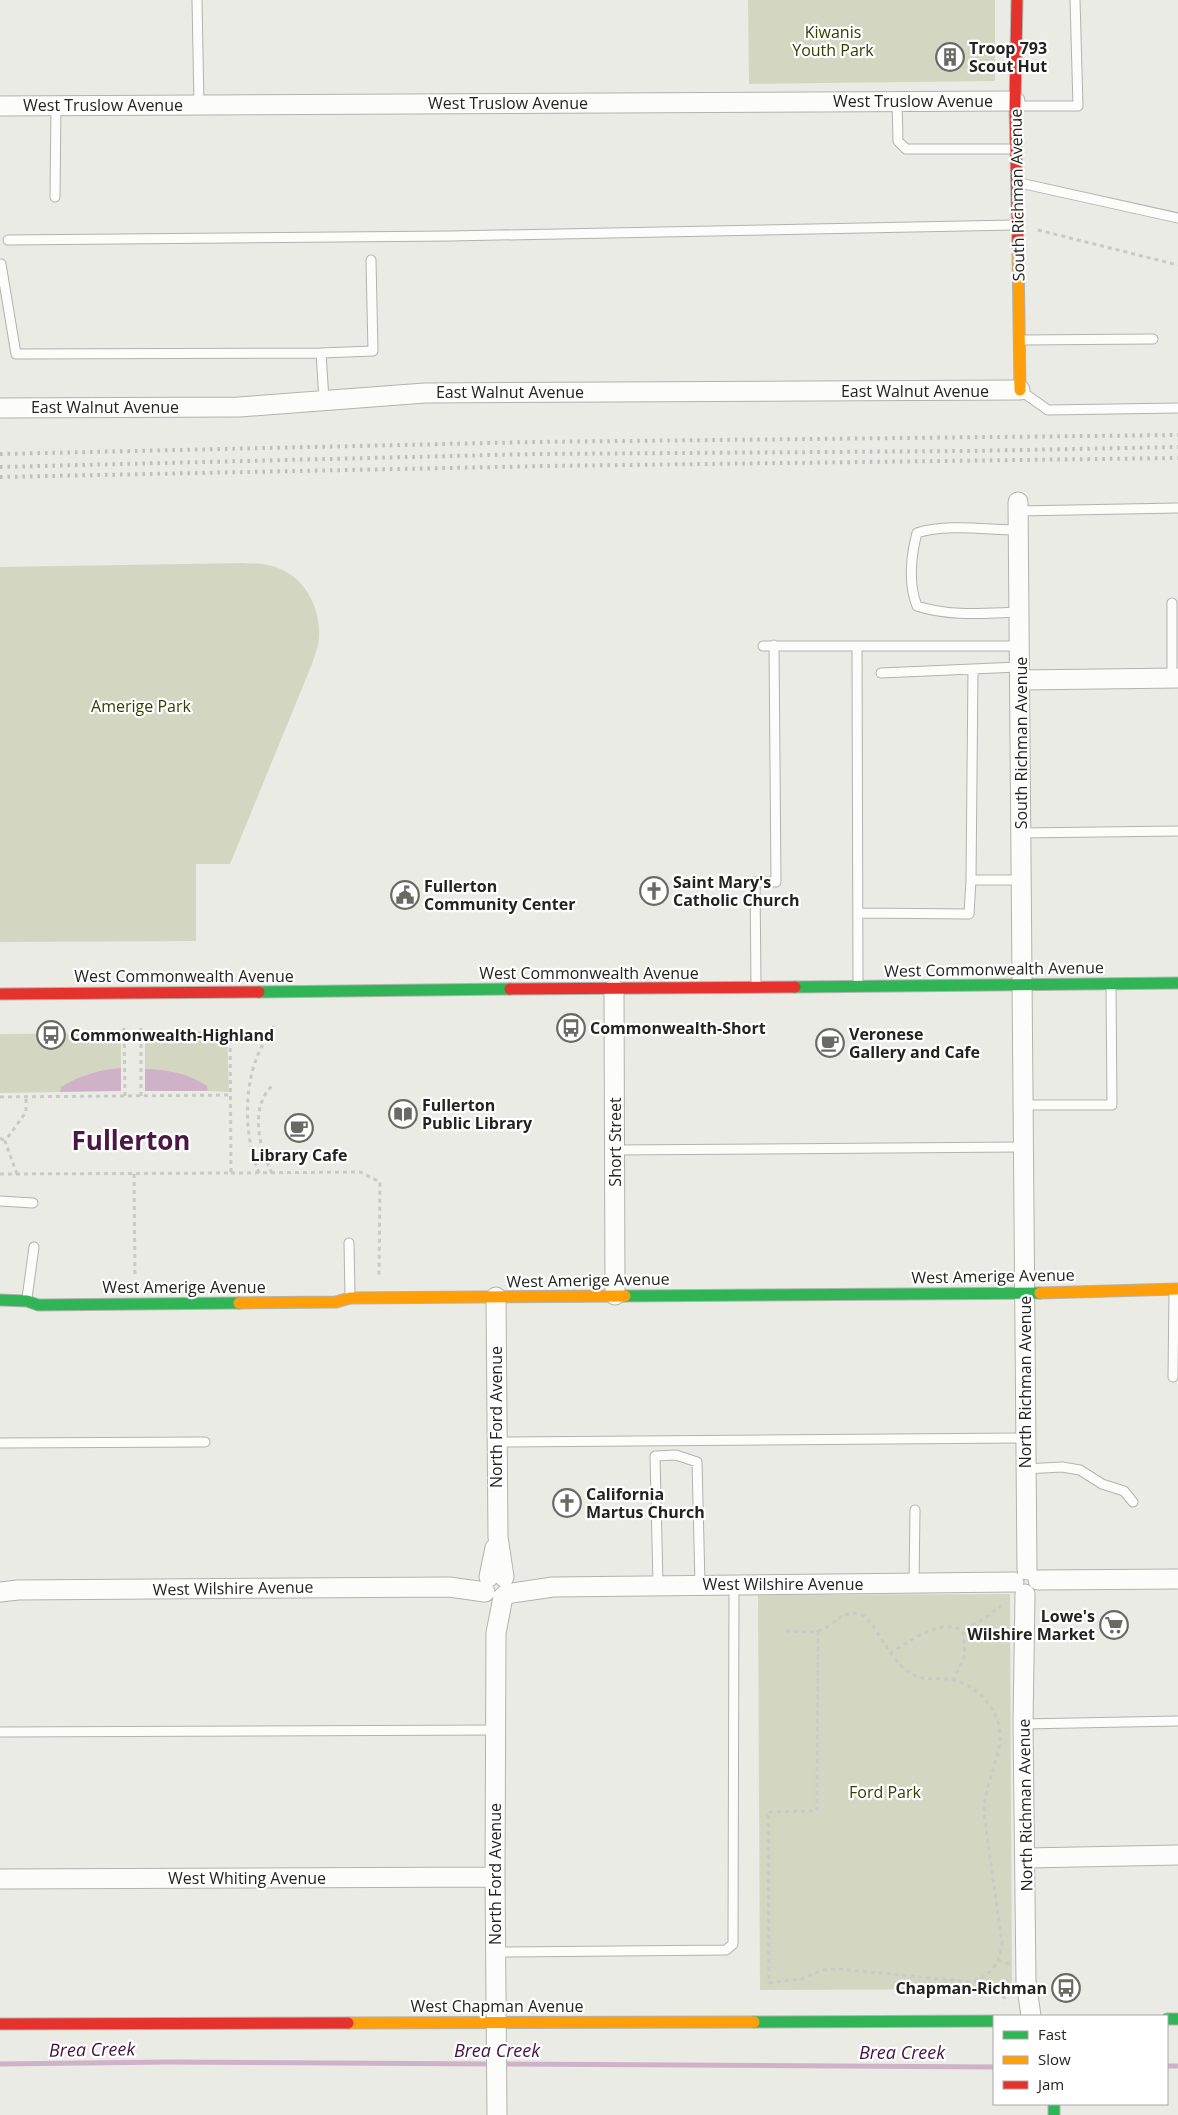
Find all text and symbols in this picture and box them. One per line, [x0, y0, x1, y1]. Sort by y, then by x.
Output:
park label: Kiwanis Youth Park [792, 21, 874, 61]
place label: Troop 793 Scout Hut [969, 37, 1047, 77]
building icon: Troop 793 Scout Hut [935, 42, 965, 72]
street label: West Truslow Avenue [833, 90, 993, 112]
street label: West Truslow Avenue [428, 92, 588, 114]
street label: West Truslow Avenue [23, 94, 183, 116]
street label: South Richman Avenue [1004, 108, 1030, 282]
street label: East Walnut Avenue [841, 380, 989, 402]
street label: East Walnut Avenue [436, 381, 584, 403]
street label: East Walnut Avenue [31, 396, 179, 418]
street label: South Richman Avenue [1010, 657, 1032, 829]
park label: Amerige Park [91, 695, 191, 717]
place label: Saint Mary's Catholic Church [673, 871, 800, 911]
place label: Fullerton Community Center [424, 875, 575, 915]
church icon: Saint Mary's Catholic Church [639, 876, 669, 906]
public building icon: Fullerton Community Center [390, 880, 420, 910]
street label: West Commonwealth Avenue [884, 956, 1104, 982]
street label: West Commonwealth Avenue [479, 962, 699, 984]
street label: West Commonwealth Avenue [74, 965, 294, 987]
bus stop icon: Commonwealth-Short [556, 1013, 586, 1043]
place label: Commonwealth-Short [590, 1017, 766, 1039]
bus stop icon: Commonwealth-Highland [36, 1020, 66, 1050]
place label: Veronese Gallery and Cafe [849, 1023, 980, 1063]
place label: Commonwealth-Highland [70, 1024, 274, 1046]
cafe icon: Veronese Gallery and Cafe [815, 1028, 845, 1058]
place label: Fullerton Public Library [422, 1094, 533, 1134]
street label: Short Street [604, 1097, 626, 1187]
library icon: Fullerton Public Library [388, 1099, 418, 1129]
cafe icon: Library Cafe [284, 1113, 314, 1143]
district label: Fullerton [72, 1122, 190, 1158]
place label: Library Cafe [250, 1144, 348, 1166]
street label: West Amerige Avenue [911, 1264, 1075, 1288]
street label: West Amerige Avenue [506, 1268, 670, 1292]
street label: West Amerige Avenue [102, 1276, 266, 1298]
street label: North Richman Avenue [1014, 1296, 1036, 1468]
street label: North Ford Avenue [485, 1346, 507, 1488]
place label: California Martus Church [586, 1483, 705, 1523]
church icon: California Martus Church [552, 1488, 582, 1518]
street label: West Wilshire Avenue [703, 1573, 863, 1595]
street label: West Wilshire Avenue [152, 1576, 314, 1600]
place label: Lowe's Wilshire Market [967, 1605, 1095, 1645]
supermarket icon: Lowe's Wilshire Market [1099, 1610, 1129, 1640]
street label: North Richman Avenue [1012, 1718, 1038, 1892]
park label: Ford Park [849, 1781, 922, 1803]
street label: North Ford Avenue [484, 1803, 506, 1945]
street label: West Whiting Avenue [168, 1867, 326, 1889]
bus stop icon: Chapman-Richman [1051, 1973, 1081, 2003]
place label: Chapman-Richman [895, 1977, 1047, 1999]
street label: West Chapman Avenue [410, 1995, 584, 2017]
legend [993, 2015, 1168, 2105]
text: Fast [1038, 2024, 1067, 2044]
water label: Brea Creek [49, 2036, 136, 2062]
water label: Brea Creek [454, 2038, 541, 2062]
water label: Brea Creek [859, 2040, 946, 2064]
text: Slow [1038, 2049, 1071, 2069]
text: Jam [1036, 2074, 1064, 2094]

